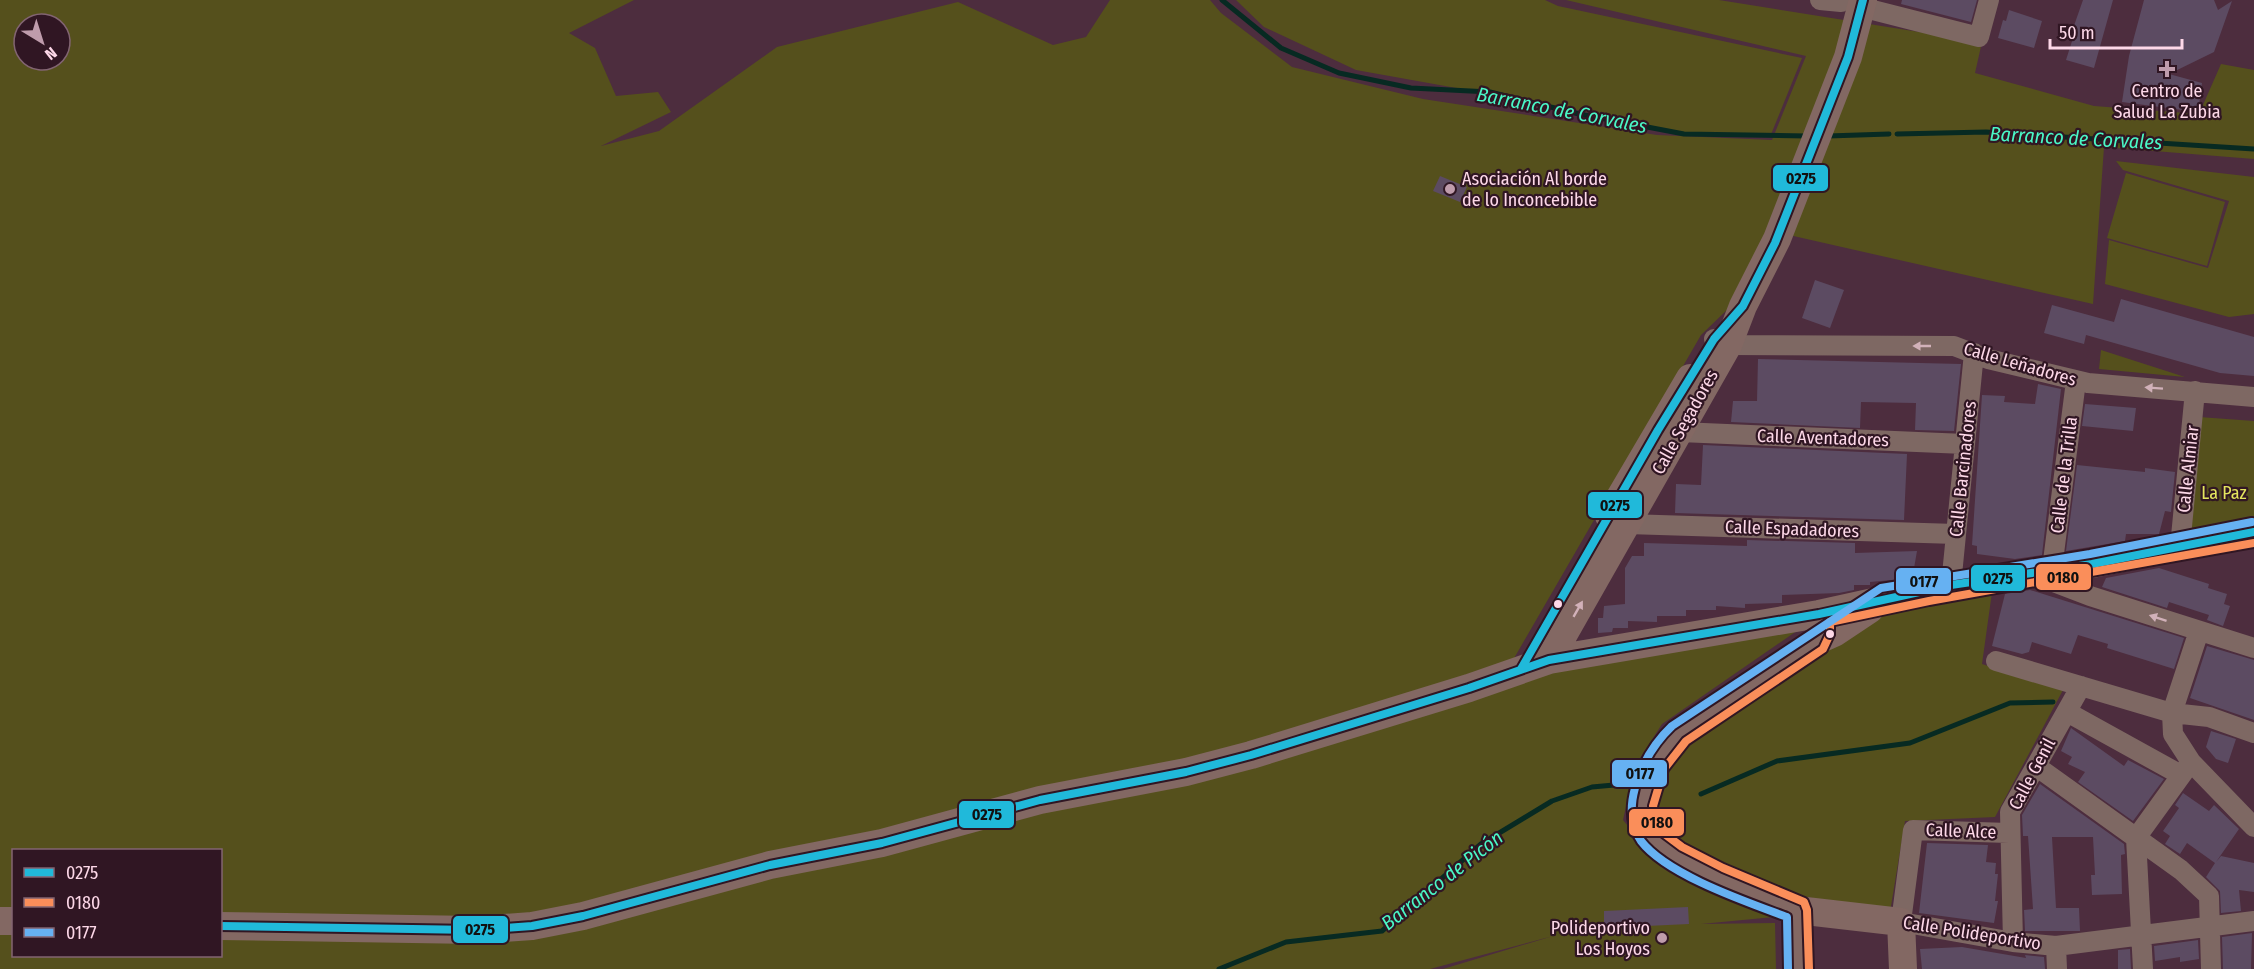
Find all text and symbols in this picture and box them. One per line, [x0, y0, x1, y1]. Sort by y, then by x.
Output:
north arrow [12, 12, 72, 72]
scale bar [2050, 12, 2182, 50]
text: 50 m [2059, 22, 2095, 44]
text: N [41, 43, 61, 64]
marker: Centro de Salud La Zubia [2158, 60, 2176, 78]
place label: Centro de Salud La Zubia [2114, 80, 2221, 123]
water label: Barranco de Corvales [1475, 82, 1650, 138]
water label: Barranco de Corvales [1989, 121, 2163, 155]
line badge: 0275 [1772, 164, 1829, 192]
place label: Asociación Al borde de lo Inconcebible [1462, 168, 1607, 211]
text: 0275 [1786, 169, 1816, 188]
marker: Asociación Al borde de lo Inconcebible [1443, 182, 1457, 196]
street label: Calle Leñadores [1961, 337, 2079, 391]
one-way arrow [1913, 341, 1932, 351]
street label: Calle Segadores [1647, 366, 1723, 478]
one-way arrow [2144, 383, 2163, 393]
street label: Calle Barcinadores [1945, 400, 1981, 538]
street label: Calle de la Trilla [2046, 415, 2082, 535]
street label: Calle Almiar [2172, 423, 2204, 514]
street label: Calle Aventadores [1757, 425, 1890, 451]
park label: La Paz [2201, 482, 2247, 504]
line badge: 0275 [1587, 491, 1643, 519]
text: 0275 [1600, 496, 1630, 515]
street label: Calle Espadadores [1724, 516, 1860, 542]
line badge: 0180 [2035, 563, 2092, 591]
line badge: 0275 [1970, 564, 2026, 592]
line badge: 0177 [1895, 567, 1952, 595]
text: 0180 [2047, 568, 2079, 587]
text: 0275 [1983, 569, 2013, 588]
text: 0177 [1910, 572, 1939, 591]
unlabelled marker [1552, 598, 1564, 610]
one-way arrow [1573, 600, 1583, 617]
one-way arrow [2149, 612, 2167, 622]
unlabelled marker [1824, 628, 1836, 640]
street label: Calle Genil [2004, 734, 2060, 814]
line badge: 0177 [1611, 759, 1668, 788]
text: 0177 [1626, 764, 1655, 783]
line badge: 0275 [958, 800, 1015, 829]
text: 0275 [972, 805, 1002, 824]
line badge: 0180 [1628, 808, 1685, 837]
text: 0180 [1641, 813, 1673, 832]
street label: Calle Alce [1925, 819, 1997, 843]
water label: Barranco de Picón [1376, 825, 1508, 935]
legend [12, 849, 222, 957]
text: 0275 [66, 862, 98, 884]
text: 0180 [66, 892, 100, 914]
street label: Calle Polideportivo [1901, 911, 2043, 955]
line badge: 0275 [452, 915, 509, 944]
place label: Polideportivo Los Hoyos [1551, 917, 1650, 960]
text: 0275 [465, 920, 495, 939]
text: 0177 [66, 922, 97, 944]
marker: Polideportivo Los Hoyos [1655, 931, 1669, 945]

